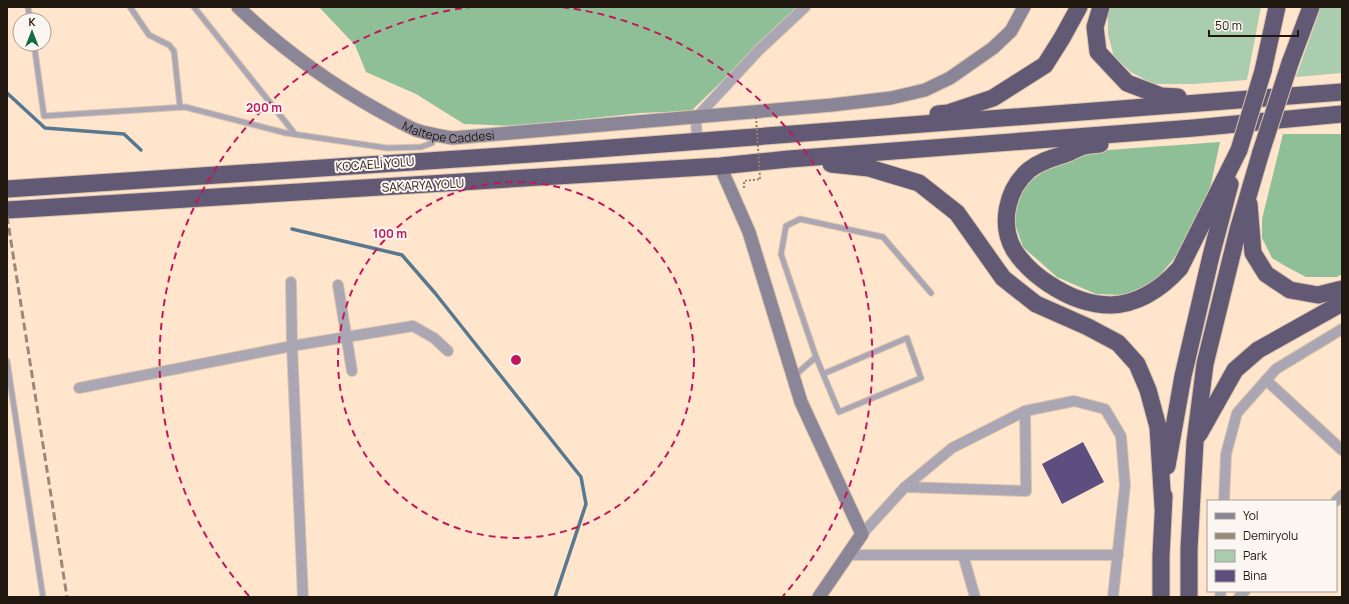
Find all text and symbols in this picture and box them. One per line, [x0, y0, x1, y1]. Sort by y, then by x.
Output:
north arrow [12, 12, 52, 52]
scale bar [1209, 12, 1298, 38]
text: K [28, 14, 36, 29]
text: 50 m [1215, 17, 1242, 34]
text: 200 m [246, 99, 282, 116]
street label: Maltepe Caddesi [400, 116, 495, 147]
street label: KOCAELİ YOLU [335, 153, 415, 175]
street label: SAKARYA YOLU [381, 174, 465, 196]
text: 100 m [373, 225, 407, 242]
centre of rings [509, 353, 523, 367]
legend [1207, 500, 1337, 592]
text: Yol [1243, 507, 1259, 524]
text: Demiryolu [1243, 527, 1298, 544]
text: Park [1243, 547, 1268, 564]
text: Bina [1243, 567, 1267, 584]

